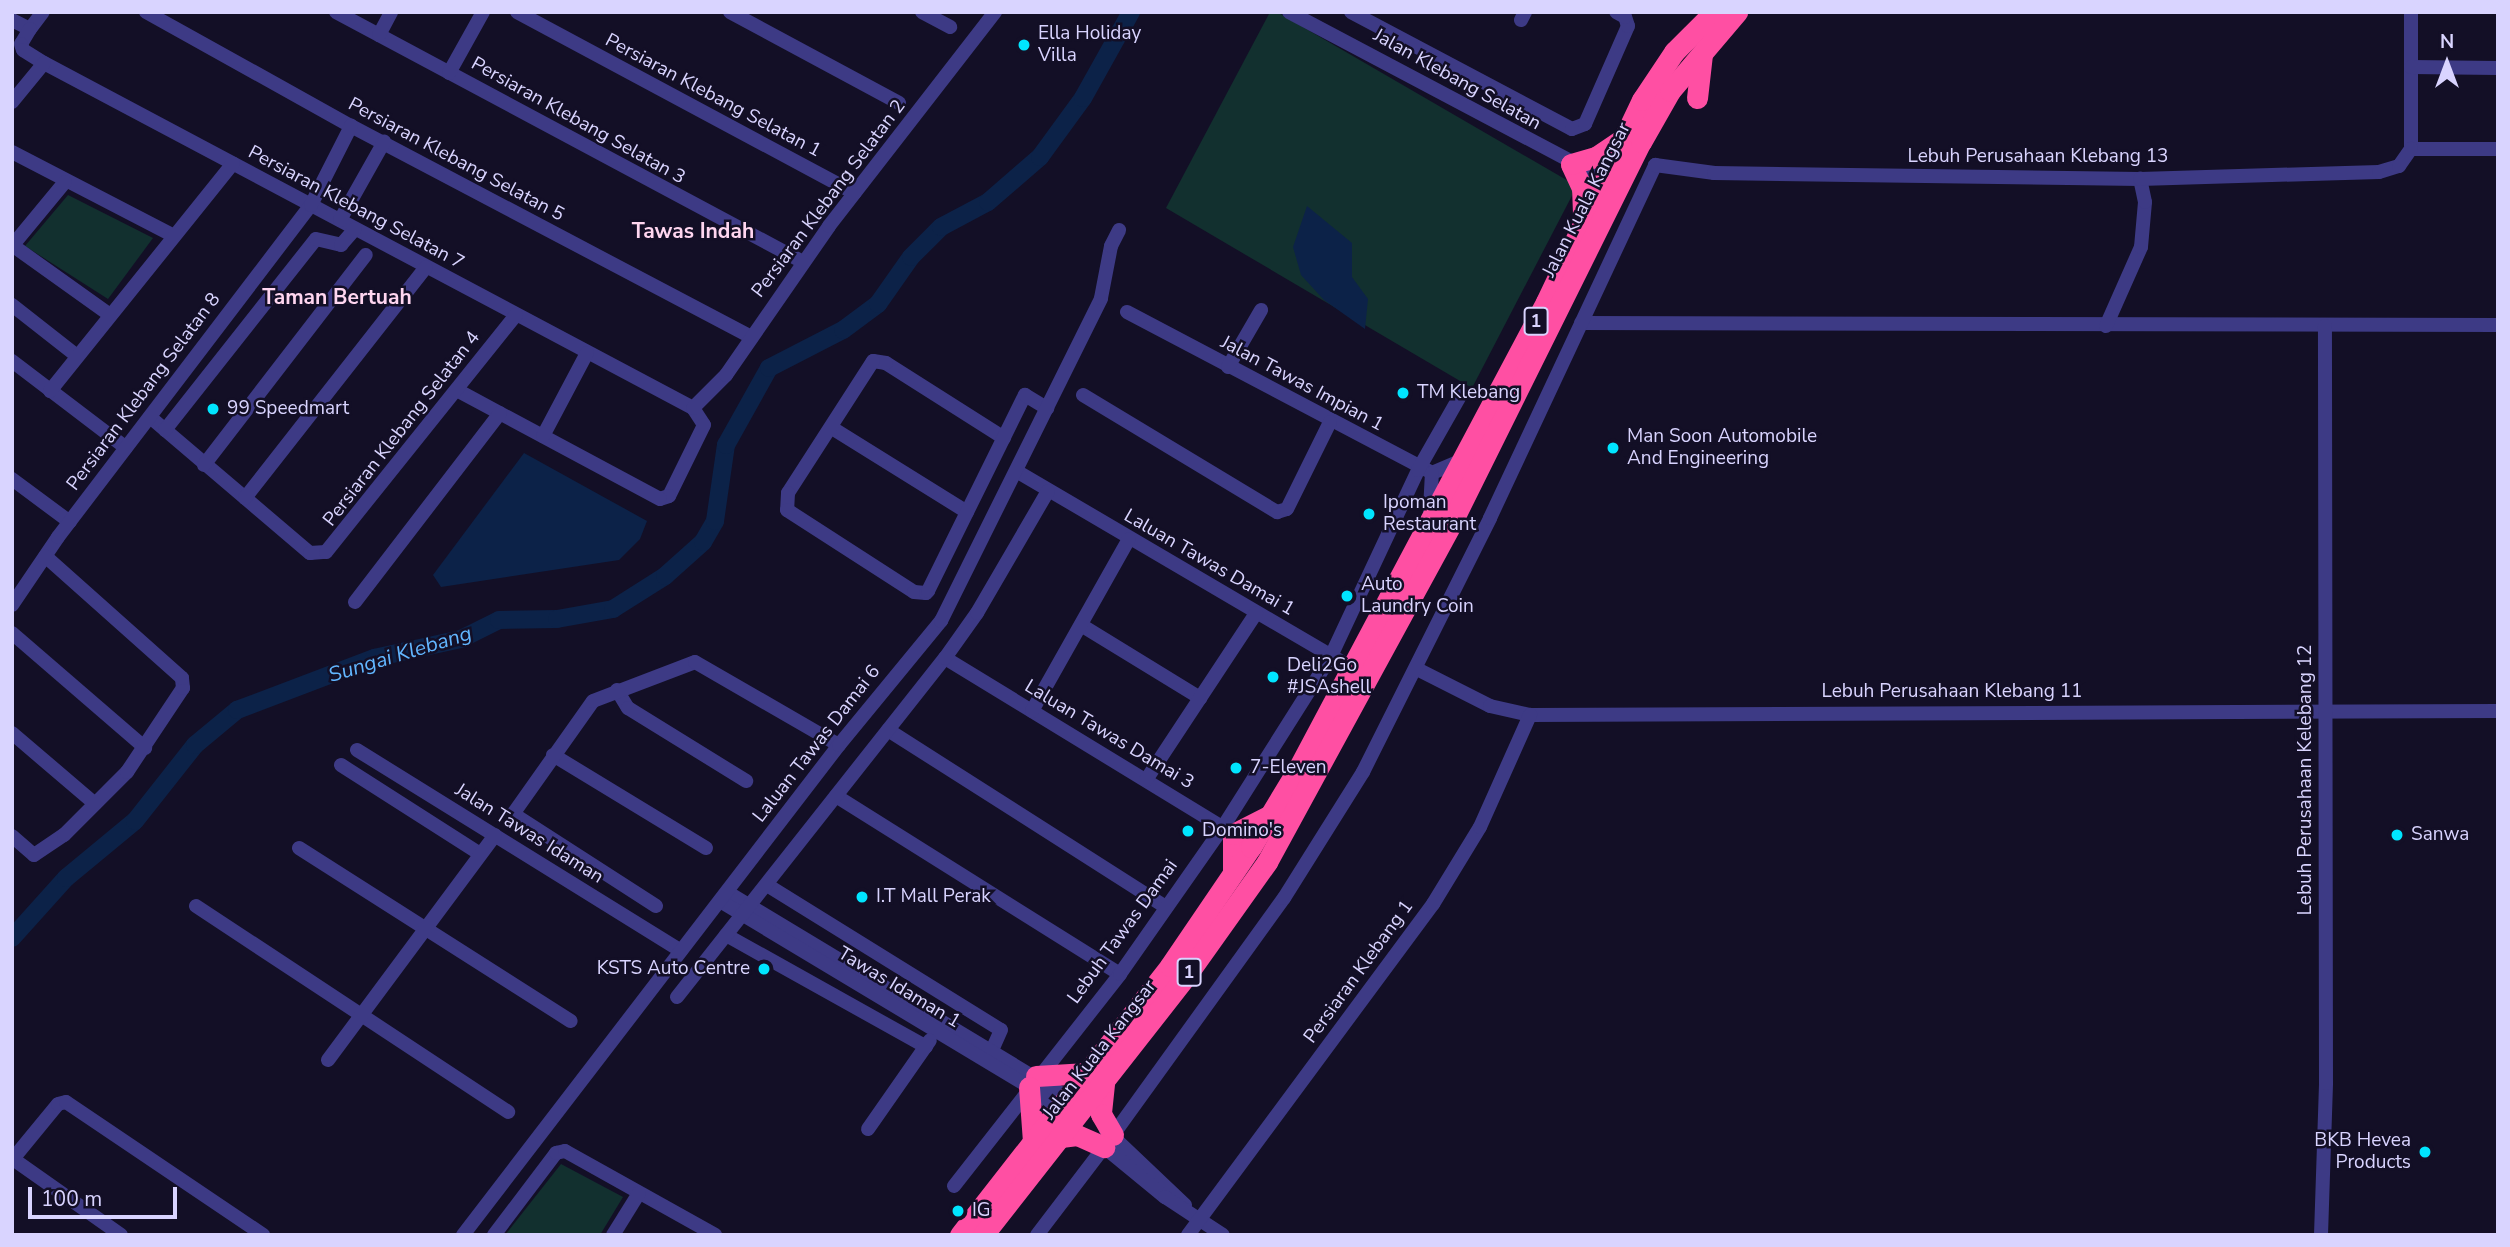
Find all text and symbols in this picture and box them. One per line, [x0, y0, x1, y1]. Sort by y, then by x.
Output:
place label: Ella Holiday Villa [1038, 23, 1141, 67]
street label: Jalan Klebang Selatan [1369, 24, 1545, 136]
north arrow [2412, 28, 2482, 98]
street label: Persiaran Klebang Selatan 1 [601, 29, 825, 163]
text: N [2440, 29, 2454, 55]
marker: Ella Holiday Villa [1016, 37, 1032, 53]
street label: Persiaran Klebang Selatan 3 [467, 53, 689, 189]
street label: Persiaran Klebang Selatan 5 [344, 93, 568, 227]
street label: Persiaran Klebang Selatan 2 [747, 96, 911, 302]
street label: Jalan Kuala Kangsar [1538, 119, 1636, 281]
street label: Persiaran Klebang Selatan 7 [244, 141, 468, 275]
street label: Lebuh Perusahaan Klebang 13 [1908, 146, 2168, 168]
district label: Tawas Indah [632, 218, 754, 244]
district label: Taman Bertuah [262, 284, 412, 310]
street label: Persiaran Klebang Selatan 8 [62, 289, 226, 495]
road number: 1 [1522, 306, 1550, 335]
street label: Persiaran Klebang Selatan 4 [319, 327, 485, 531]
street label: Jalan Tawas Impian 1 [1217, 331, 1387, 437]
place label: TM Klebang [1417, 382, 1520, 404]
marker: TM Klebang [1395, 385, 1411, 401]
place label: 99 Speedmart [227, 398, 349, 420]
marker: 99 Speedmart [205, 401, 221, 417]
place label: Man Soon Automobile And Engineering [1627, 426, 1817, 470]
marker: Man Soon Automobile And Engineering [1605, 440, 1621, 456]
place label: Ipoman Restaurant [1383, 492, 1476, 536]
street label: Laluan Tawas Damai 1 [1120, 505, 1298, 621]
marker: Ipoman Restaurant [1361, 506, 1377, 522]
place label: Auto Laundry Coin [1361, 574, 1474, 618]
marker: Auto Laundry Coin [1339, 588, 1355, 604]
water label: Sungai Klebang [325, 620, 475, 688]
street label: Lebuh Perusahaan Kelebang 12 [2295, 645, 2317, 915]
place label: Deli2Go #JSAshell [1287, 655, 1371, 699]
street label: Laluan Tawas Damai 6 [748, 661, 886, 827]
marker: Deli2Go #JSAshell [1265, 669, 1281, 685]
street label: Laluan Tawas Damai 3 [1020, 675, 1198, 795]
street label: Lebuh Perusahaan Klebang 11 [1822, 681, 2082, 703]
place label: 7-Eleven [1250, 757, 1327, 779]
marker: 7-Eleven [1228, 760, 1244, 776]
street label: Jalan Tawas Idaman [451, 779, 607, 889]
place label: Domino's [1202, 820, 1282, 842]
marker: Domino's [1180, 823, 1196, 839]
place label: Sanwa [2411, 824, 2469, 846]
marker: Sanwa [2389, 827, 2405, 843]
street label: Lebuh Tawas Damai [1063, 856, 1183, 1008]
place label: I.T Mall Perak [876, 886, 991, 908]
marker: I.T Mall Perak [854, 889, 870, 905]
street label: Persiaran Klebang 1 [1299, 896, 1419, 1048]
street label: Tawas Idaman 1 [833, 942, 965, 1034]
place label: KSTS Auto Centre [597, 958, 750, 980]
road number: 1 [1175, 958, 1203, 987]
marker: KSTS Auto Centre [756, 961, 772, 977]
street label: Jalan Kuala Kangsar [1039, 976, 1161, 1124]
place label: BKB Hevea Products [2314, 1130, 2411, 1174]
marker: BKB Hevea Products [2417, 1144, 2433, 1160]
scale bar [32, 1174, 180, 1218]
text: 100 m [41, 1185, 102, 1213]
place label: IG [972, 1200, 991, 1222]
marker: IG [950, 1203, 966, 1219]

